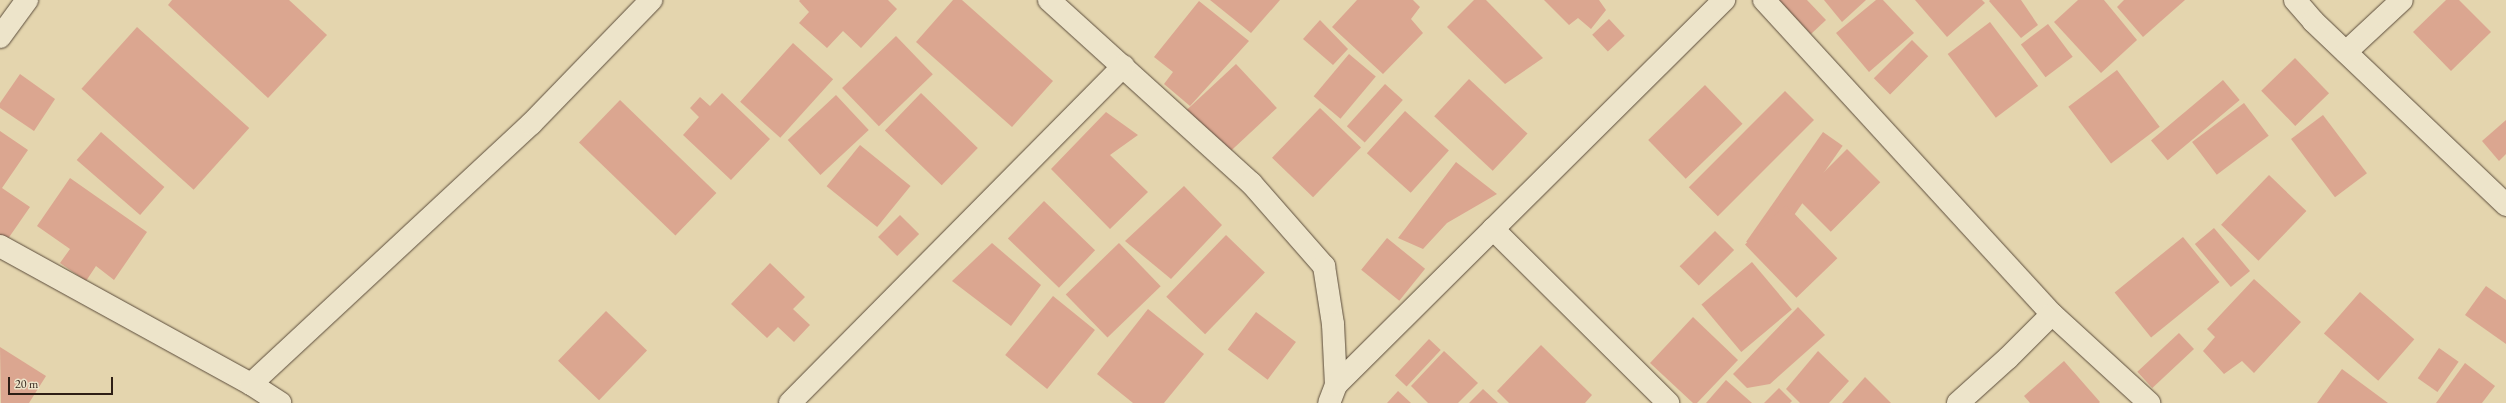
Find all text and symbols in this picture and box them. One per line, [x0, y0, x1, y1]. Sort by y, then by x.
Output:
scale bar [10, 369, 115, 395]
text: 20 m [15, 376, 38, 392]

